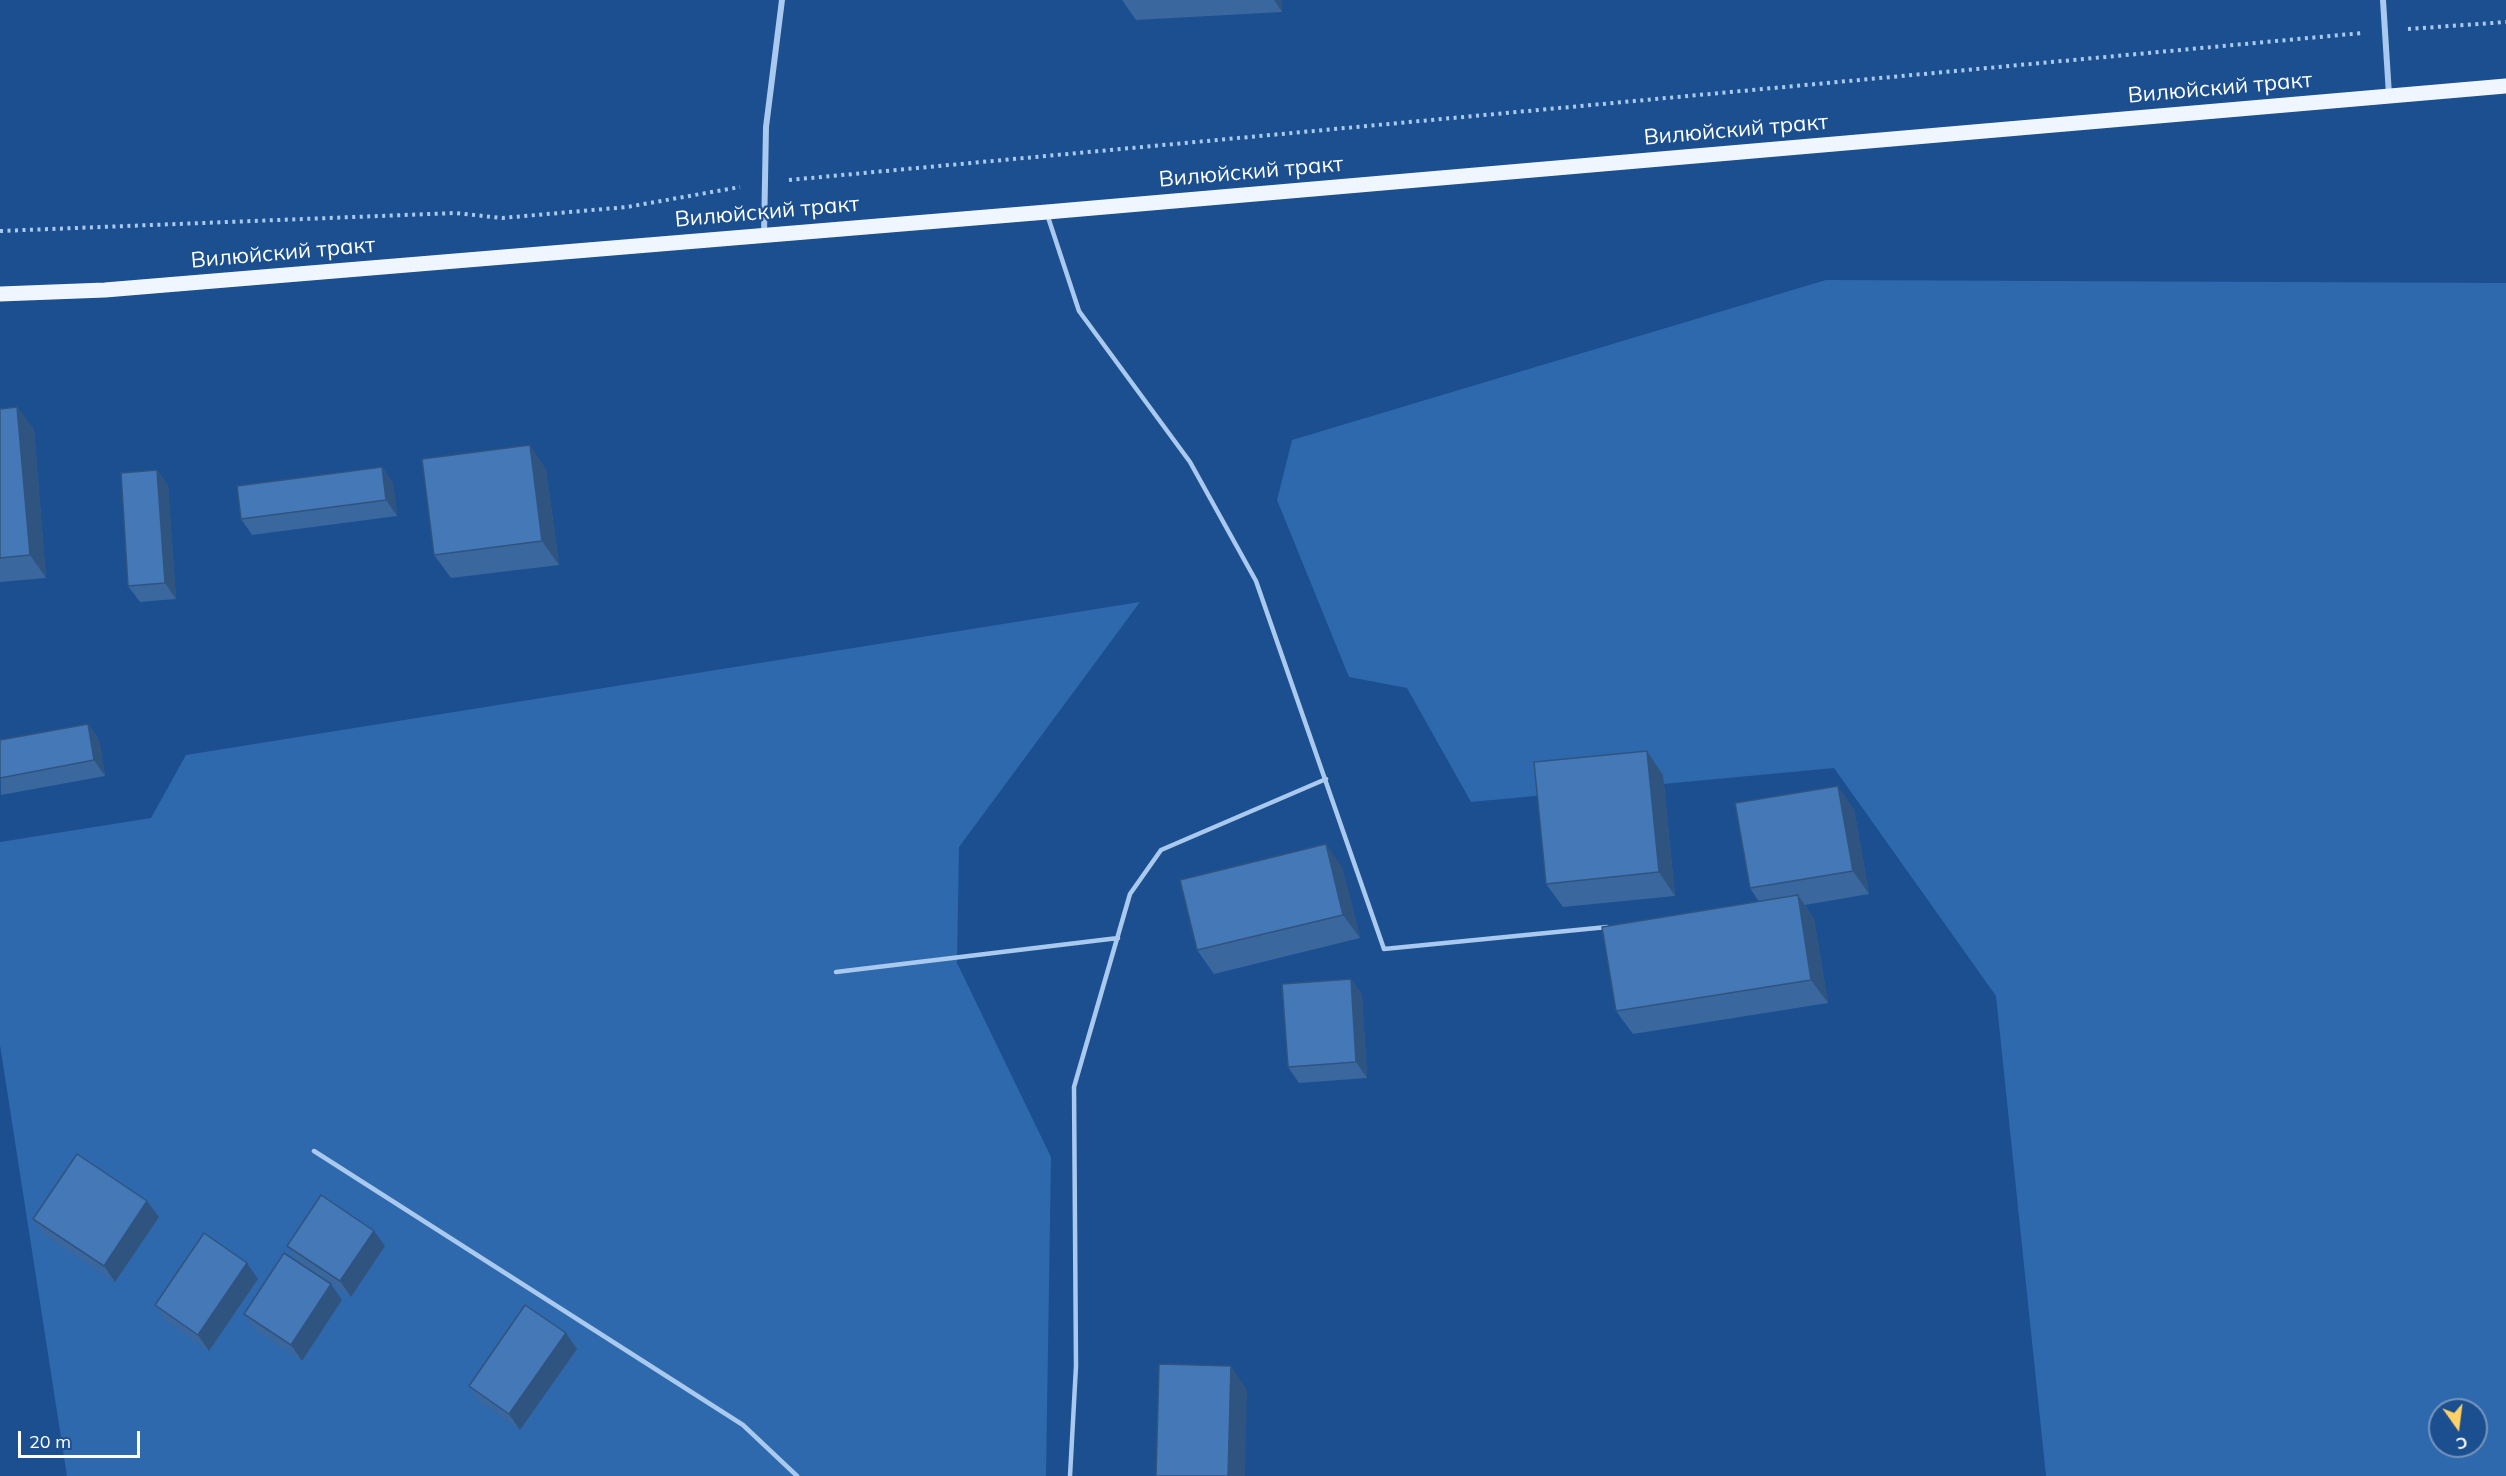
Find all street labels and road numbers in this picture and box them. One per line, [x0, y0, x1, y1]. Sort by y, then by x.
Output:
street label: Вилюйский тракт [2127, 67, 2313, 109]
street label: Вилюйский тракт [1643, 109, 1829, 151]
street label: Вилюйский тракт [1158, 151, 1344, 193]
street label: Вилюйский тракт [674, 191, 860, 233]
street label: Вилюйский тракт [190, 232, 376, 274]

